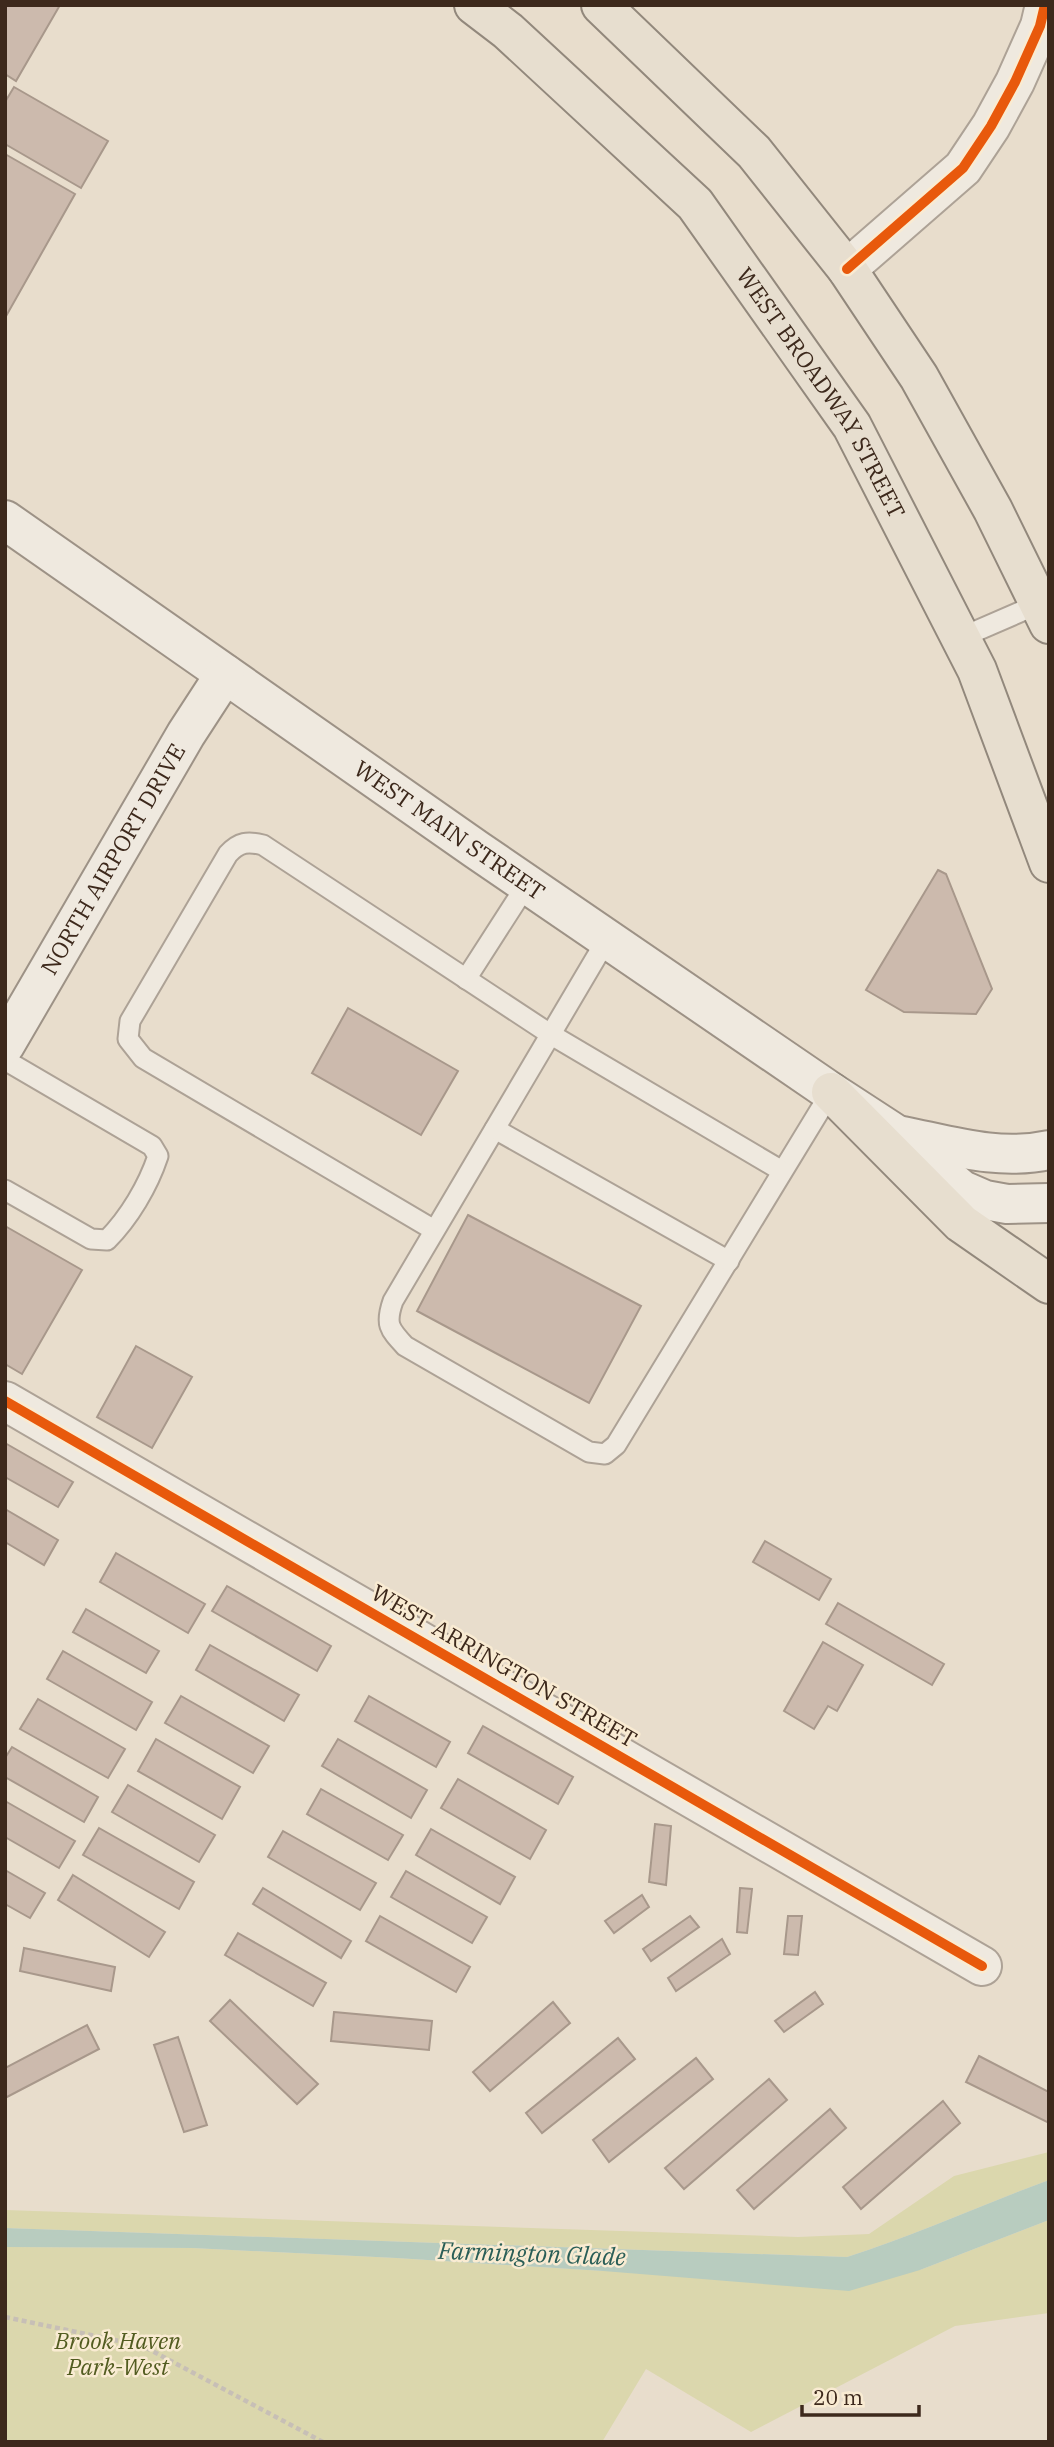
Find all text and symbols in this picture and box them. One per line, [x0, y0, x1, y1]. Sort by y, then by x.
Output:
street label: WEST BROADWAY STREET [730, 261, 913, 523]
street label: NORTH AIRPORT DRIVE [33, 738, 191, 980]
street label: WEST MAIN STREET [349, 753, 551, 906]
street label: WEST ARRINGTON STREET [366, 1577, 643, 1754]
water label: Farmington Glade [437, 2234, 627, 2272]
park label: Brook Haven Park-West [54, 2325, 181, 2381]
scale bar [802, 2374, 919, 2418]
text: 20 m [813, 2383, 863, 2411]

